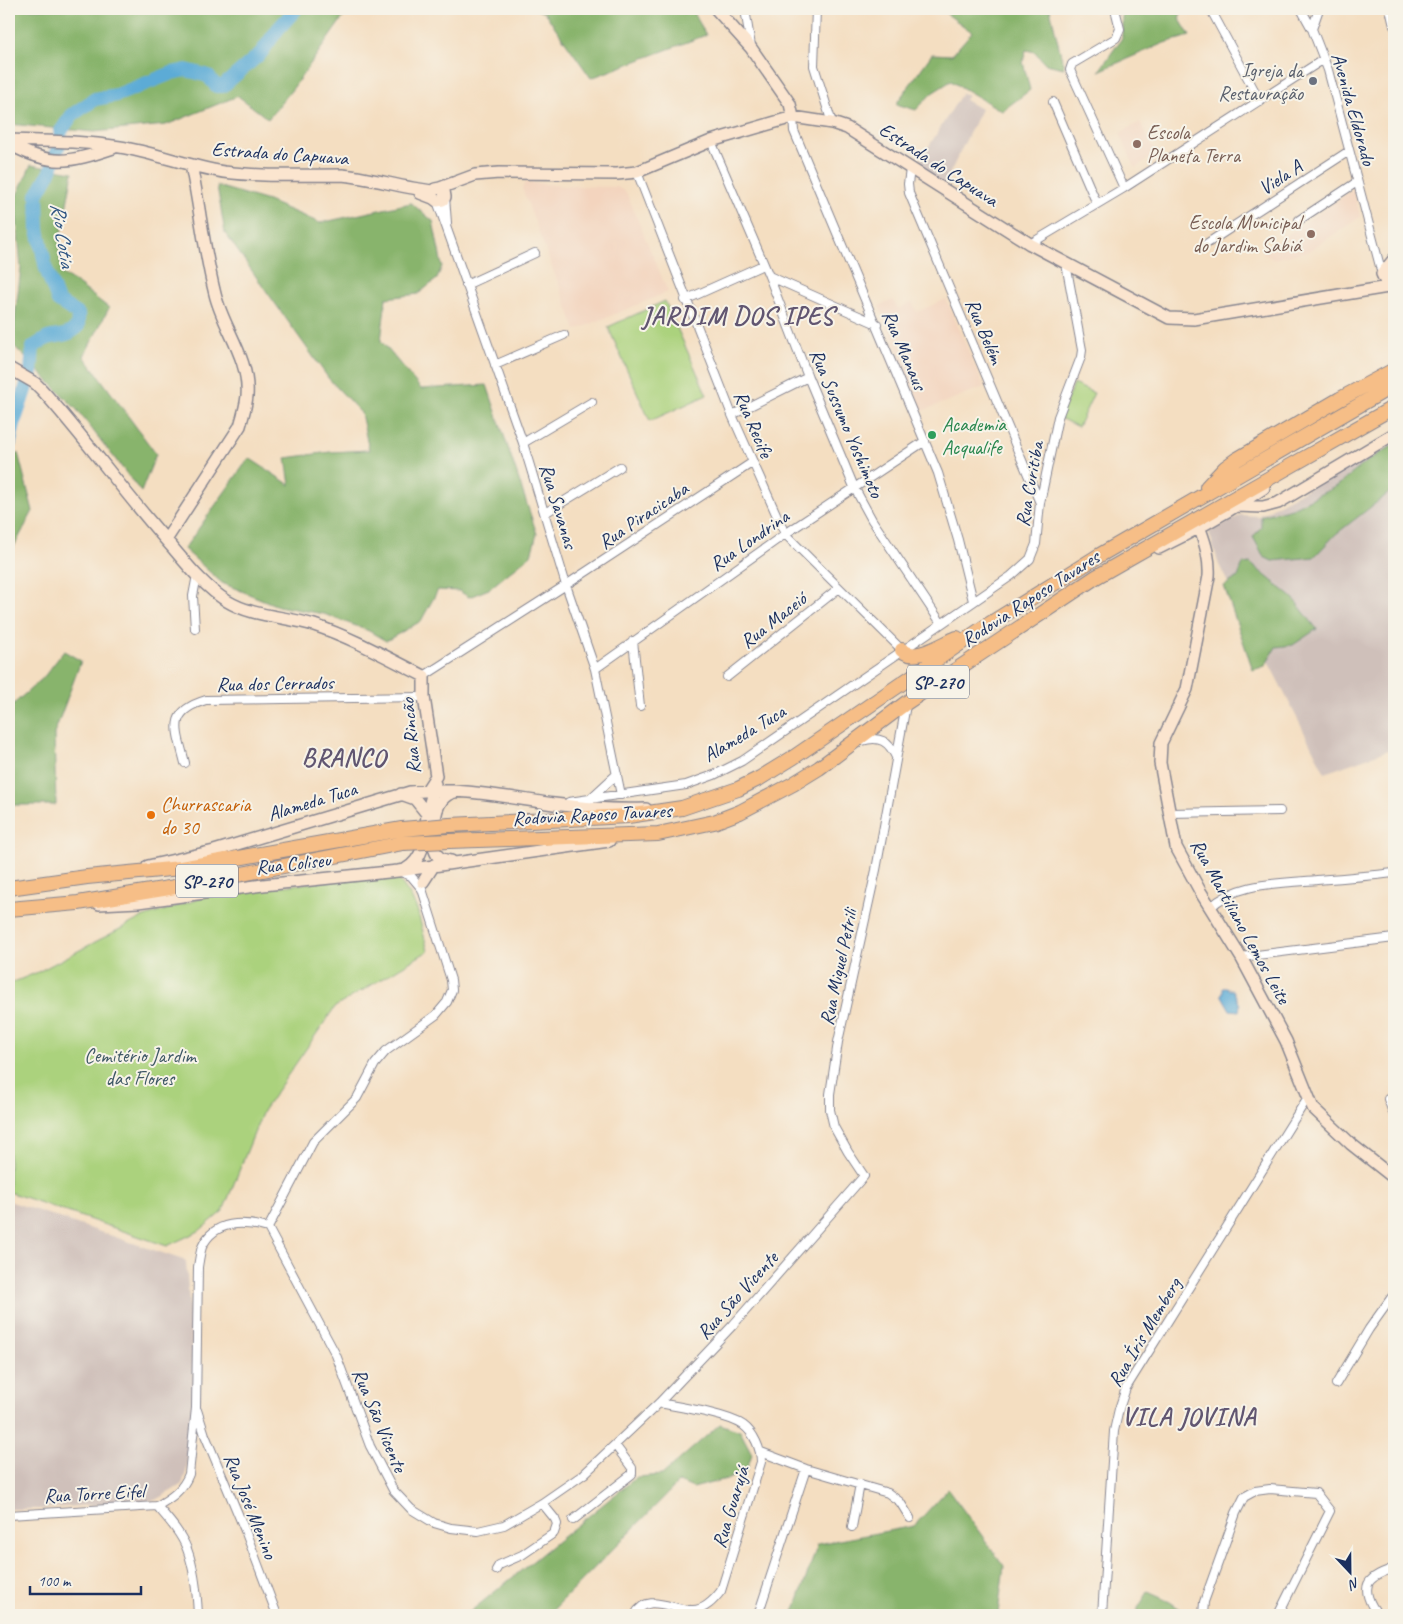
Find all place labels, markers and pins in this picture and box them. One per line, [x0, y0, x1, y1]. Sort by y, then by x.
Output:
place label: Igreja da Restauração [1218, 58, 1305, 106]
marker: Igreja da Restauração [1307, 75, 1319, 87]
place label: Escola Planeta Terra [1147, 120, 1242, 168]
marker: Escola Planeta Terra [1131, 138, 1143, 150]
place label: Escola Municipal do Jardim Sabiá [1189, 210, 1305, 258]
marker: Escola Municipal do Jardim Sabiá [1305, 228, 1317, 240]
place label: Academia Acqualife [942, 412, 1007, 460]
marker: Academia Acqualife [926, 429, 938, 441]
place label: Churrascaria do 30 [161, 792, 253, 840]
marker: Churrascaria do 30 [145, 809, 157, 821]

